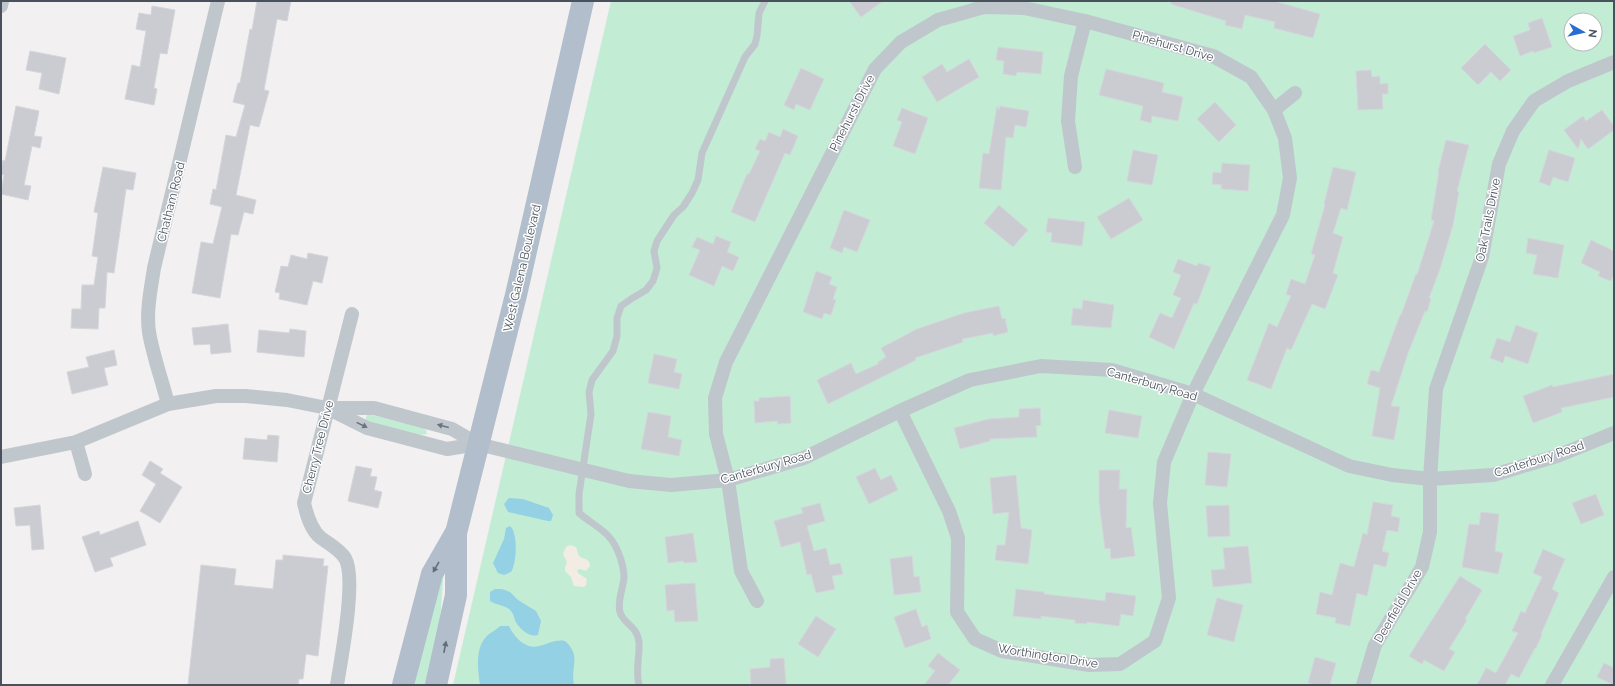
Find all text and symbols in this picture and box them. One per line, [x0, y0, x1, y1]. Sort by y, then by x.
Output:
north arrow [1563, 12, 1603, 52]
street label: Pinehurst Drive [1131, 28, 1215, 64]
text: N [1585, 28, 1599, 38]
street label: Pinehurst Drive [827, 72, 877, 154]
street label: Chatham Road [154, 160, 188, 244]
street label: Oak Trails Drive [1473, 177, 1503, 263]
street label: West Galena Boulevard [501, 203, 543, 333]
street label: Canterbury Road [1105, 364, 1199, 404]
street label: Cherry Tree Drive [300, 399, 336, 495]
one-way arrow [356, 422, 368, 428]
one-way arrow [437, 423, 449, 429]
street label: Canterbury Road [1492, 438, 1586, 480]
street label: Canterbury Road [719, 447, 813, 487]
one-way arrow [433, 561, 440, 573]
street label: Deerfield Drive [1371, 567, 1425, 645]
one-way arrow [442, 641, 448, 653]
street label: Worthington Drive [997, 641, 1099, 671]

